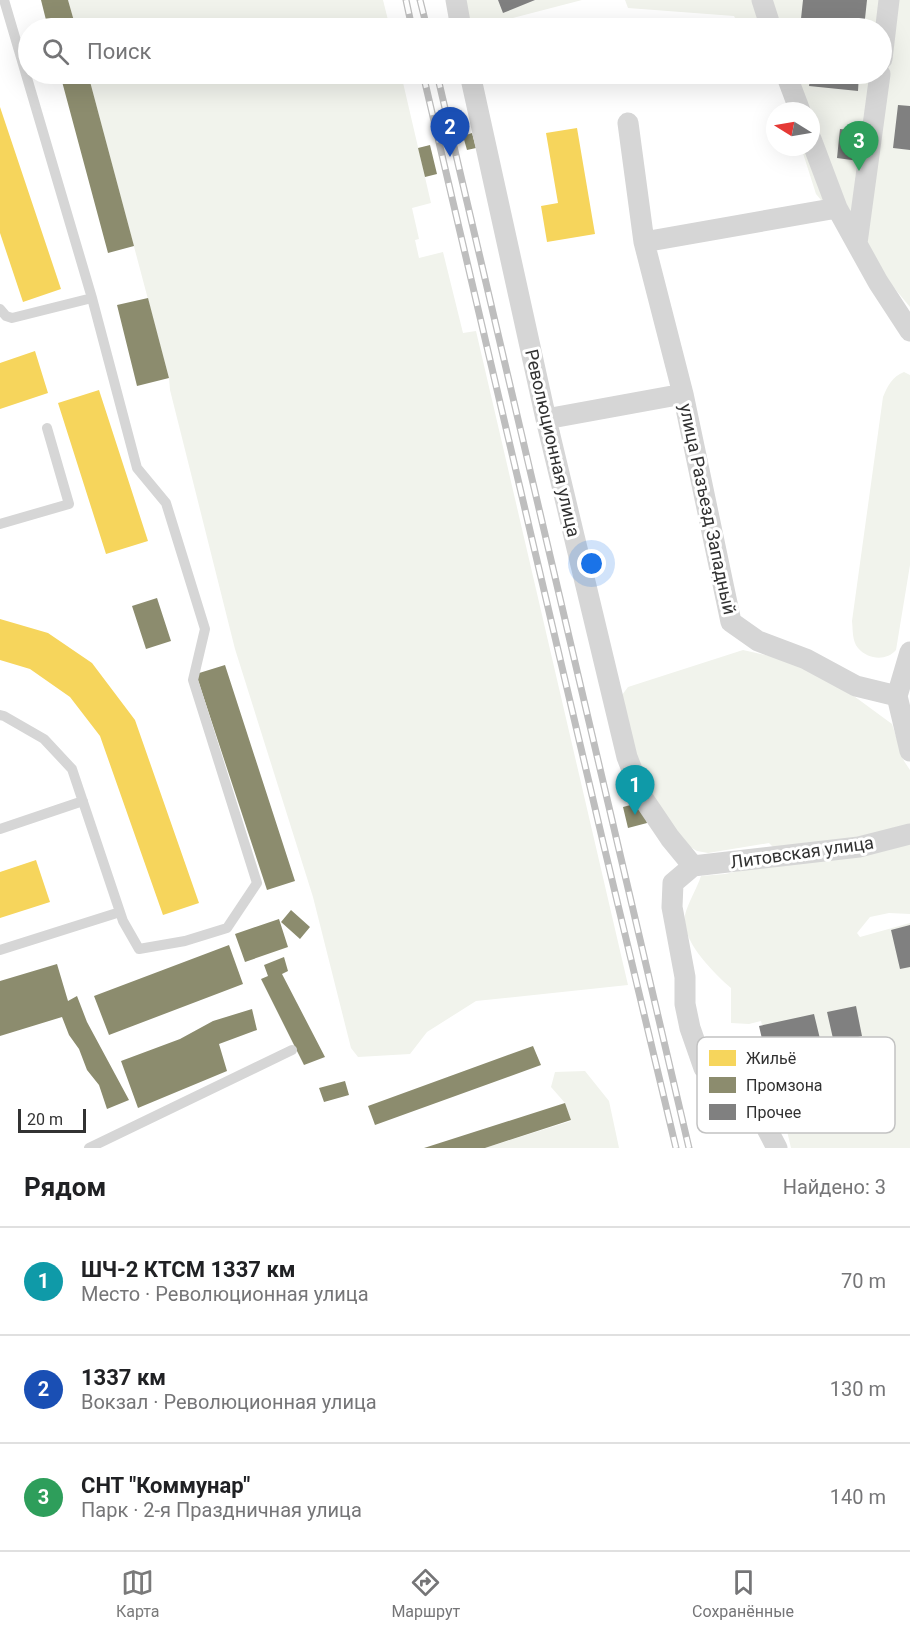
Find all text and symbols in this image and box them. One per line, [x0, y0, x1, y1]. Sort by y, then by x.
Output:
search box [18, 18, 892, 84]
icon: search [39, 35, 72, 68]
text: Поиск [87, 39, 151, 64]
north arrow [766, 102, 820, 156]
pin: 2 [430, 108, 470, 157]
pin: 3 [840, 122, 878, 171]
street label: Революционная улица [521, 347, 585, 539]
street label: улица Разъезд Западный [675, 401, 741, 617]
your location [577, 549, 606, 578]
pin: 1 [616, 766, 654, 815]
street label: Литовская улица [729, 832, 875, 872]
legend [697, 1037, 895, 1133]
text: Жильё [746, 1049, 796, 1068]
text: Промзона [746, 1076, 823, 1095]
text: Прочее [746, 1103, 801, 1122]
scale bar [18, 1106, 86, 1134]
text: 20 m [27, 1110, 63, 1129]
text: Рядом [24, 1172, 106, 1202]
text: Найдено: 3 [783, 1175, 886, 1199]
text: ШЧ-2 КТСМ 1337 км [81, 1257, 296, 1282]
text: 1 [38, 1269, 49, 1293]
text: 70 m [841, 1269, 886, 1293]
text: Место · Революционная улица [81, 1282, 369, 1306]
text: 1337 км [81, 1365, 166, 1390]
text: 2 [38, 1377, 49, 1401]
text: 130 m [830, 1377, 886, 1401]
text: Вокзал · Революционная улица [81, 1390, 377, 1414]
text: СНТ "Коммунар" [81, 1473, 250, 1498]
text: 3 [38, 1485, 49, 1509]
text: 140 m [830, 1485, 886, 1509]
text: Парк · 2-я Праздничная улица [81, 1498, 362, 1522]
tab: Карта [116, 1566, 160, 1621]
tab: Маршрут [391, 1566, 460, 1621]
tab: Сохранённые [692, 1566, 794, 1621]

